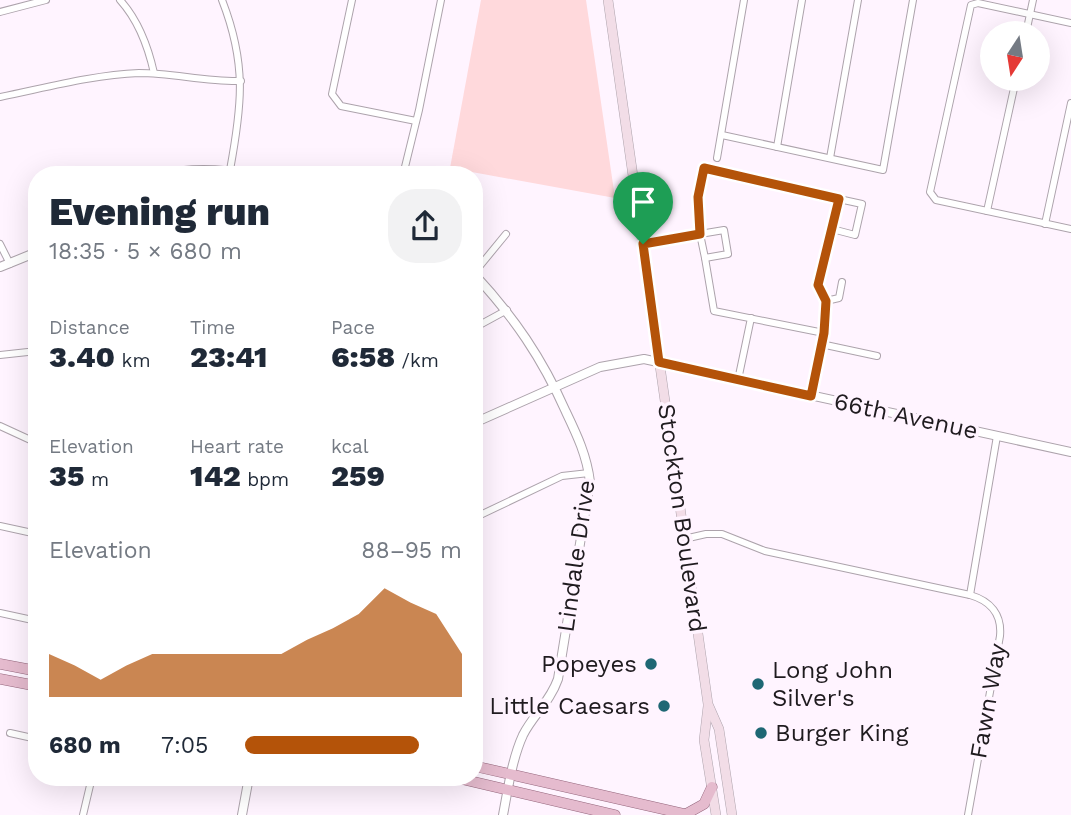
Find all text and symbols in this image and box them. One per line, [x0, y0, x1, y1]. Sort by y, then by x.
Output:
north arrow [980, 21, 1050, 91]
map controls [980, 21, 1050, 91]
pin [613, 172, 673, 244]
icon: arrive [624, 183, 662, 221]
button: share [388, 189, 462, 263]
text: Evening run [49, 190, 270, 234]
text: 18:35 · 5 × 680 m [49, 238, 242, 265]
text: Distance [49, 316, 130, 339]
text: Time [190, 316, 235, 339]
text: Pace [331, 316, 375, 339]
text: 3.40 [49, 339, 115, 374]
text: 23:41 [190, 339, 267, 374]
text: 6:58 [331, 339, 395, 374]
text: km [115, 349, 150, 372]
text: /km [395, 349, 439, 372]
street label: 66th Avenue [832, 387, 980, 445]
street label: Stockton Boulevard [652, 402, 712, 634]
text: Elevation [49, 435, 134, 458]
text: Heart rate [190, 435, 284, 458]
text: kcal [331, 435, 369, 458]
text: 35 [49, 458, 84, 493]
text: 142 [190, 458, 241, 493]
text: 259 [331, 458, 385, 493]
text: m [84, 468, 109, 491]
text: bpm [241, 468, 289, 491]
street label: Lindale Drive [551, 478, 601, 634]
text: Elevation [49, 537, 152, 564]
text: 88–95 m [361, 537, 462, 564]
street label: Fawn Way [964, 641, 1012, 761]
place label: Popeyes [541, 650, 637, 678]
marker: Popeyes [643, 656, 659, 672]
place label: Long John Silver's [772, 656, 893, 712]
marker: Long John Silver's [750, 676, 766, 692]
place label: Little Caesars [489, 692, 650, 720]
marker: Little Caesars [656, 698, 672, 714]
place label: Burger King [775, 719, 909, 747]
marker: Burger King [753, 725, 769, 741]
text: 680 m [49, 732, 121, 759]
text: 7:05 [161, 732, 208, 759]

